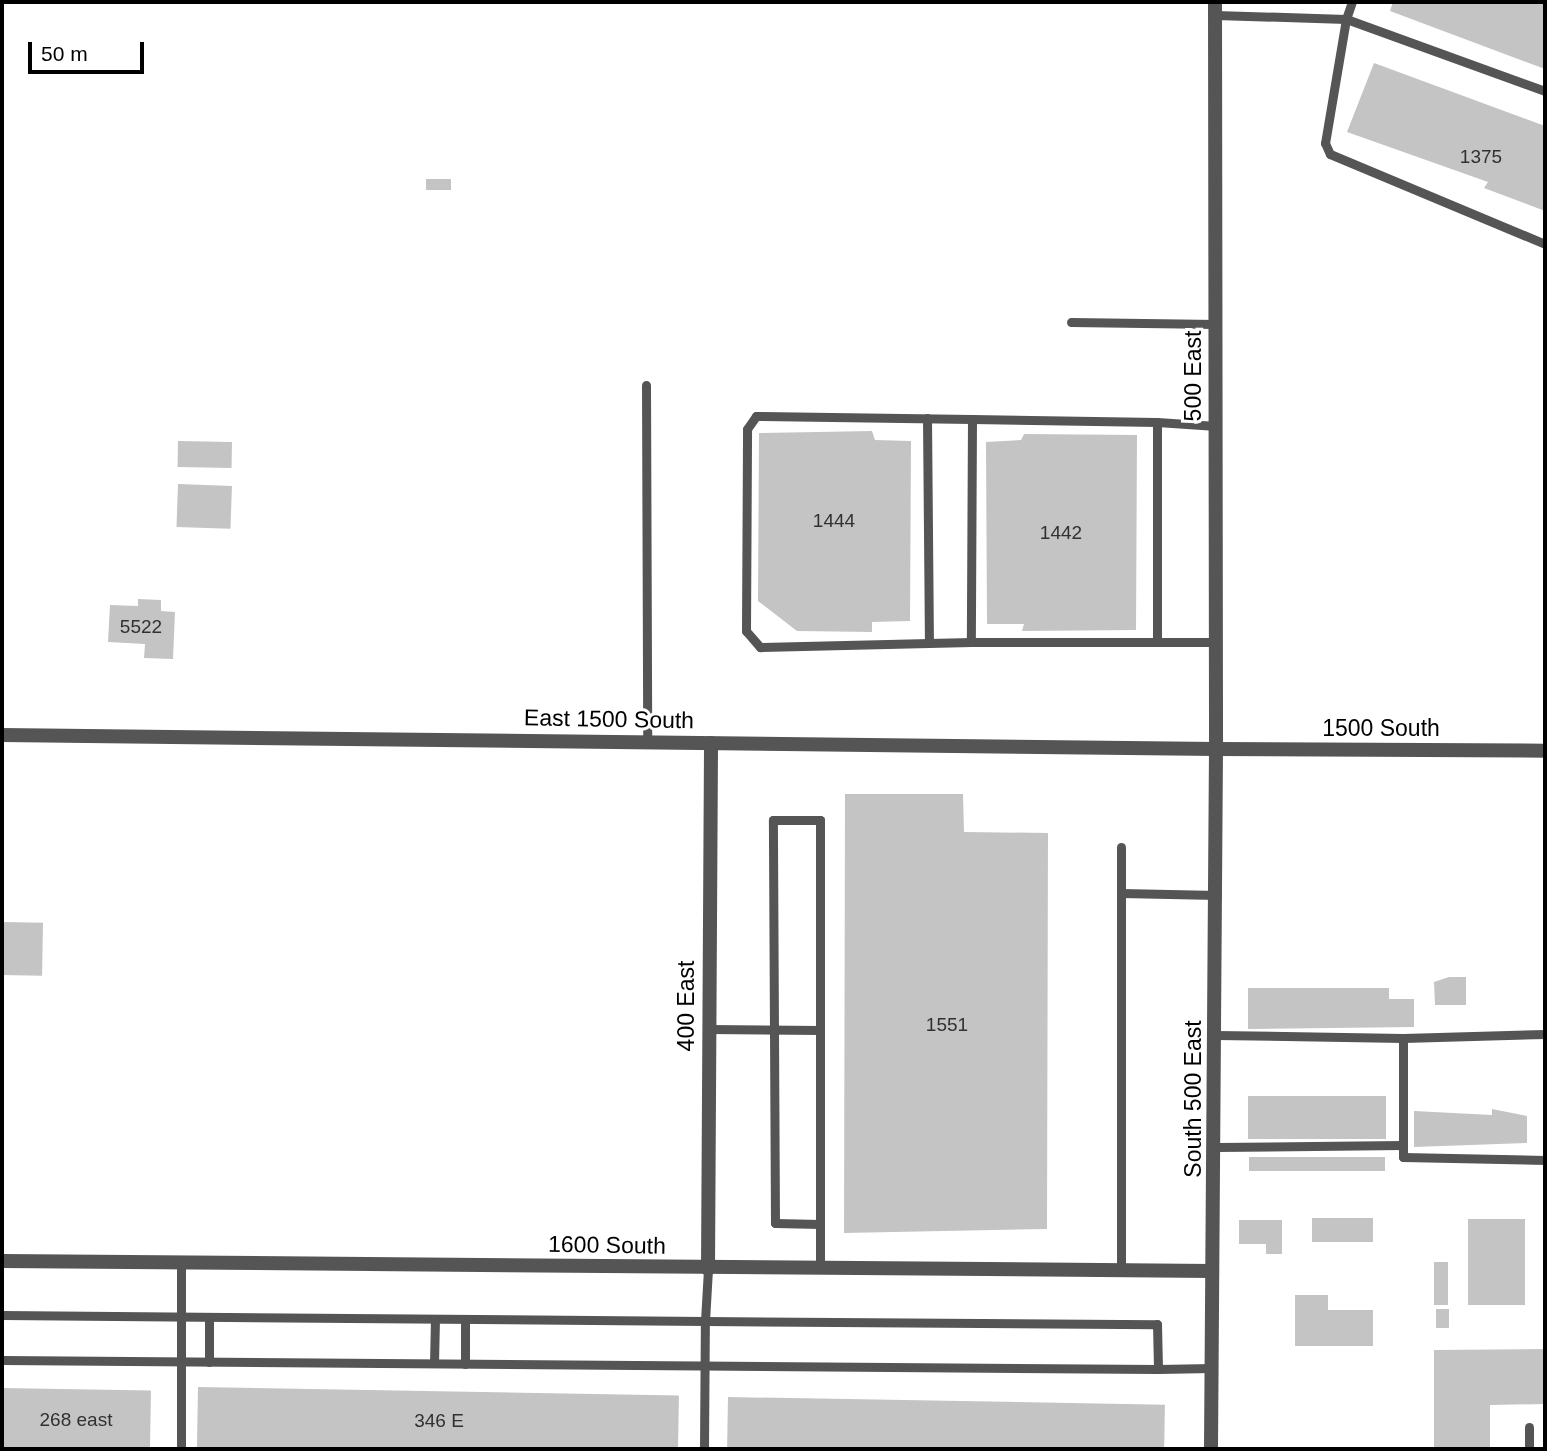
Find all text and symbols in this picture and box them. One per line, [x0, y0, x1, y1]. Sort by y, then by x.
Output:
scale bar [32, 28, 147, 72]
text: 50 m [41, 42, 88, 65]
house number: 1375 [1460, 146, 1502, 168]
street label: 500 East [1179, 331, 1207, 421]
house number: 1444 [813, 510, 855, 532]
house number: 1442 [1040, 522, 1082, 544]
house number: 5522 [120, 616, 162, 638]
street label: East 1500 South [524, 704, 694, 734]
street label: 1500 South [1322, 714, 1440, 742]
street label: 400 East [672, 961, 700, 1051]
house number: 1551 [926, 1014, 968, 1036]
street label: South 500 East [1179, 1020, 1207, 1178]
street label: 1600 South [548, 1230, 666, 1260]
house number: 268 east [40, 1409, 112, 1431]
house number: 346 E [414, 1410, 464, 1432]

